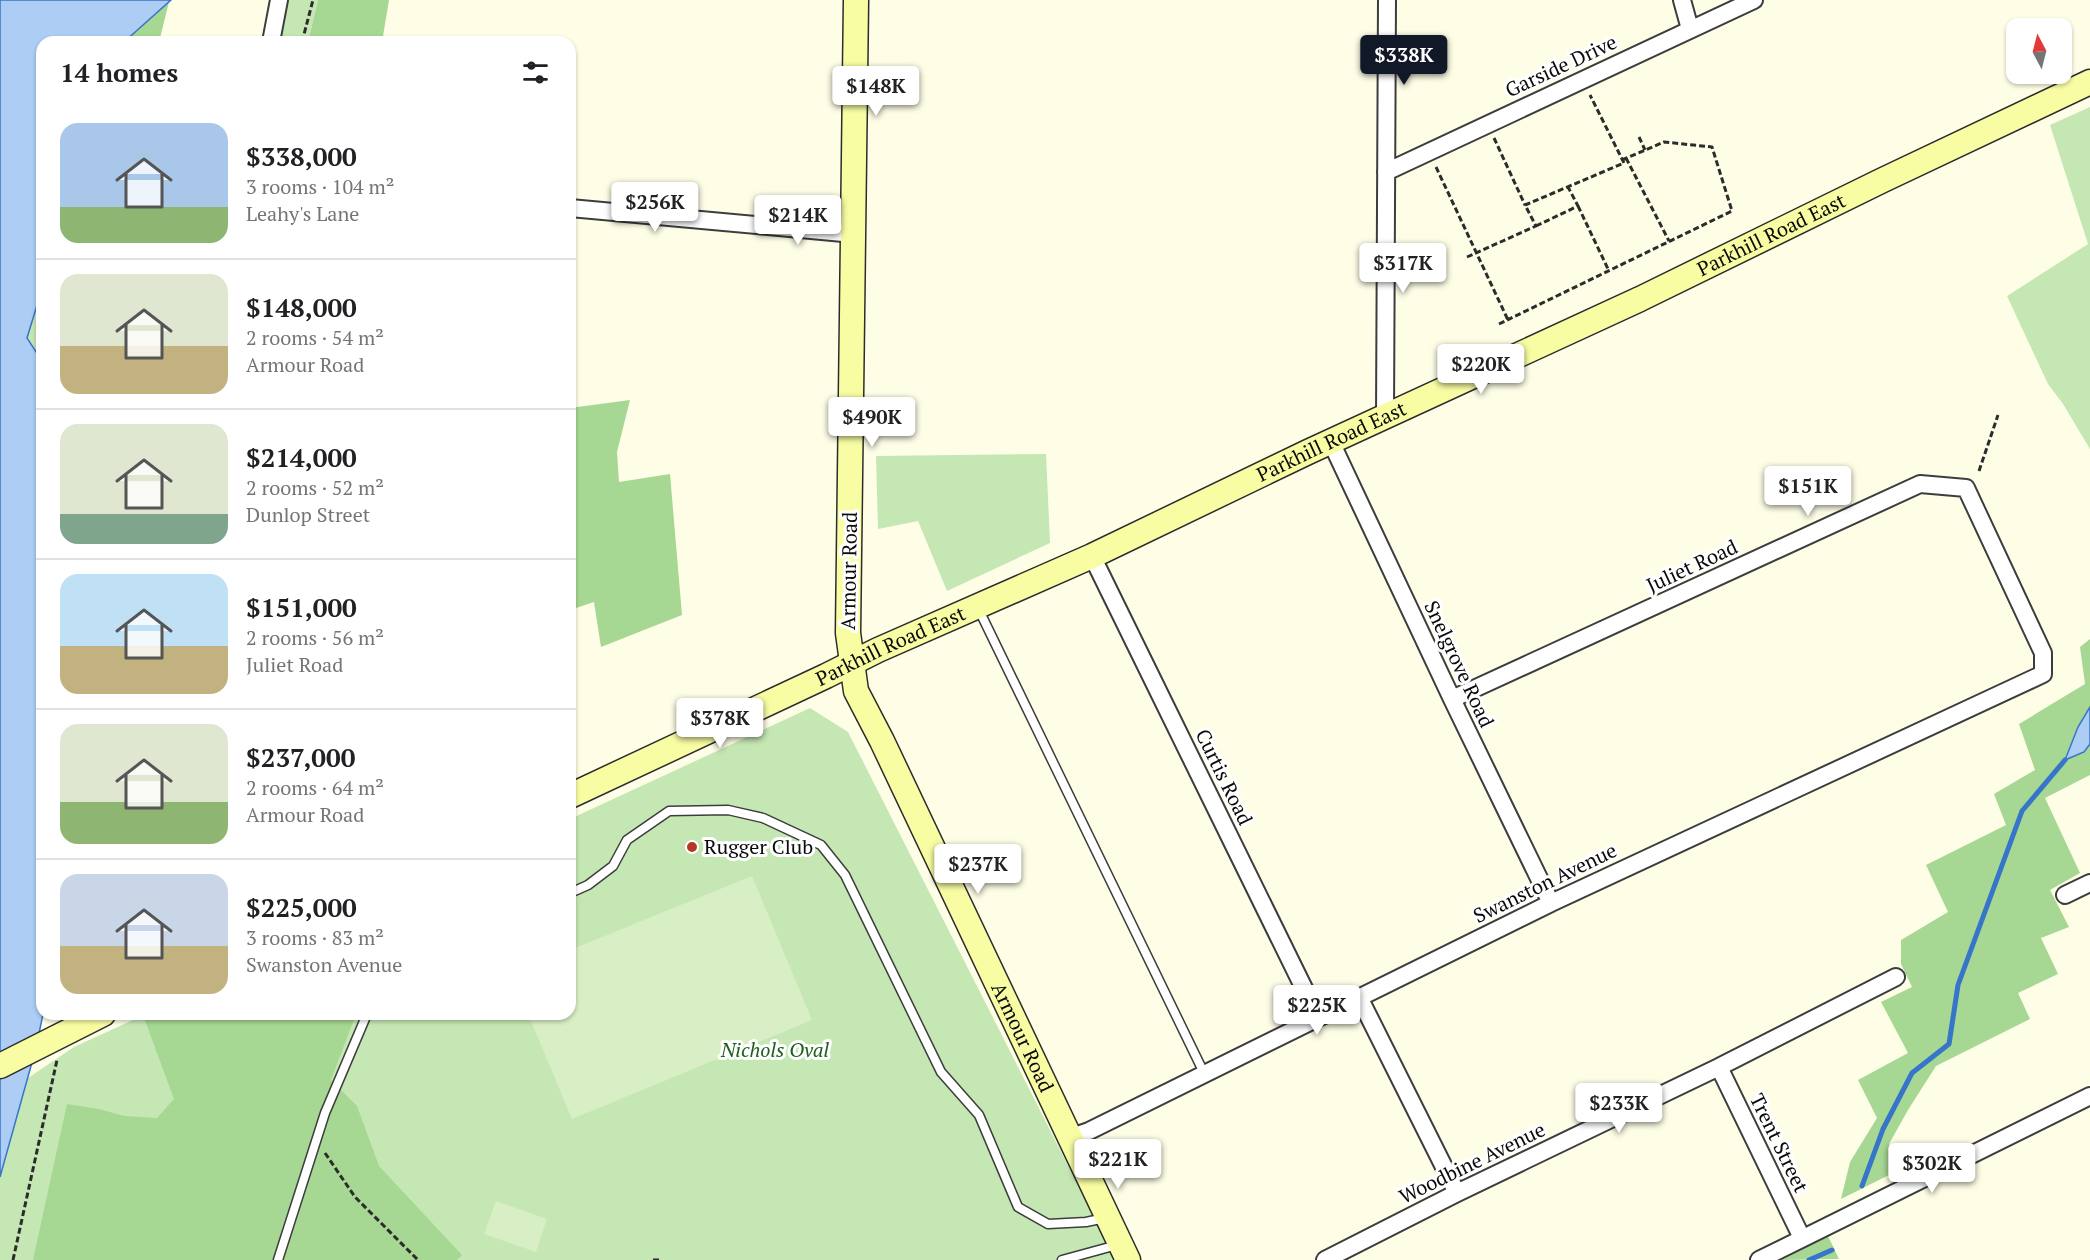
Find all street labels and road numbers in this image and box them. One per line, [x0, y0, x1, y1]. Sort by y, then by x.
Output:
street label: Garside Drive [1501, 28, 1621, 103]
street label: Parkhill Road East [1692, 186, 1850, 282]
street label: Parkhill Road East [1252, 394, 1411, 488]
street label: Armour Road [834, 512, 863, 630]
street label: Juliet Road [1642, 533, 1742, 598]
street label: Snelgrove Road [1418, 596, 1501, 732]
street label: Parkhill Road East [811, 599, 970, 692]
street label: Curtis Road [1190, 724, 1259, 829]
street label: Swanston Avenue [1469, 836, 1621, 929]
street label: Armour Road [985, 978, 1061, 1096]
street label: Trent Street [1744, 1089, 1815, 1197]
street label: Woodbine Avenue [1394, 1115, 1549, 1210]

